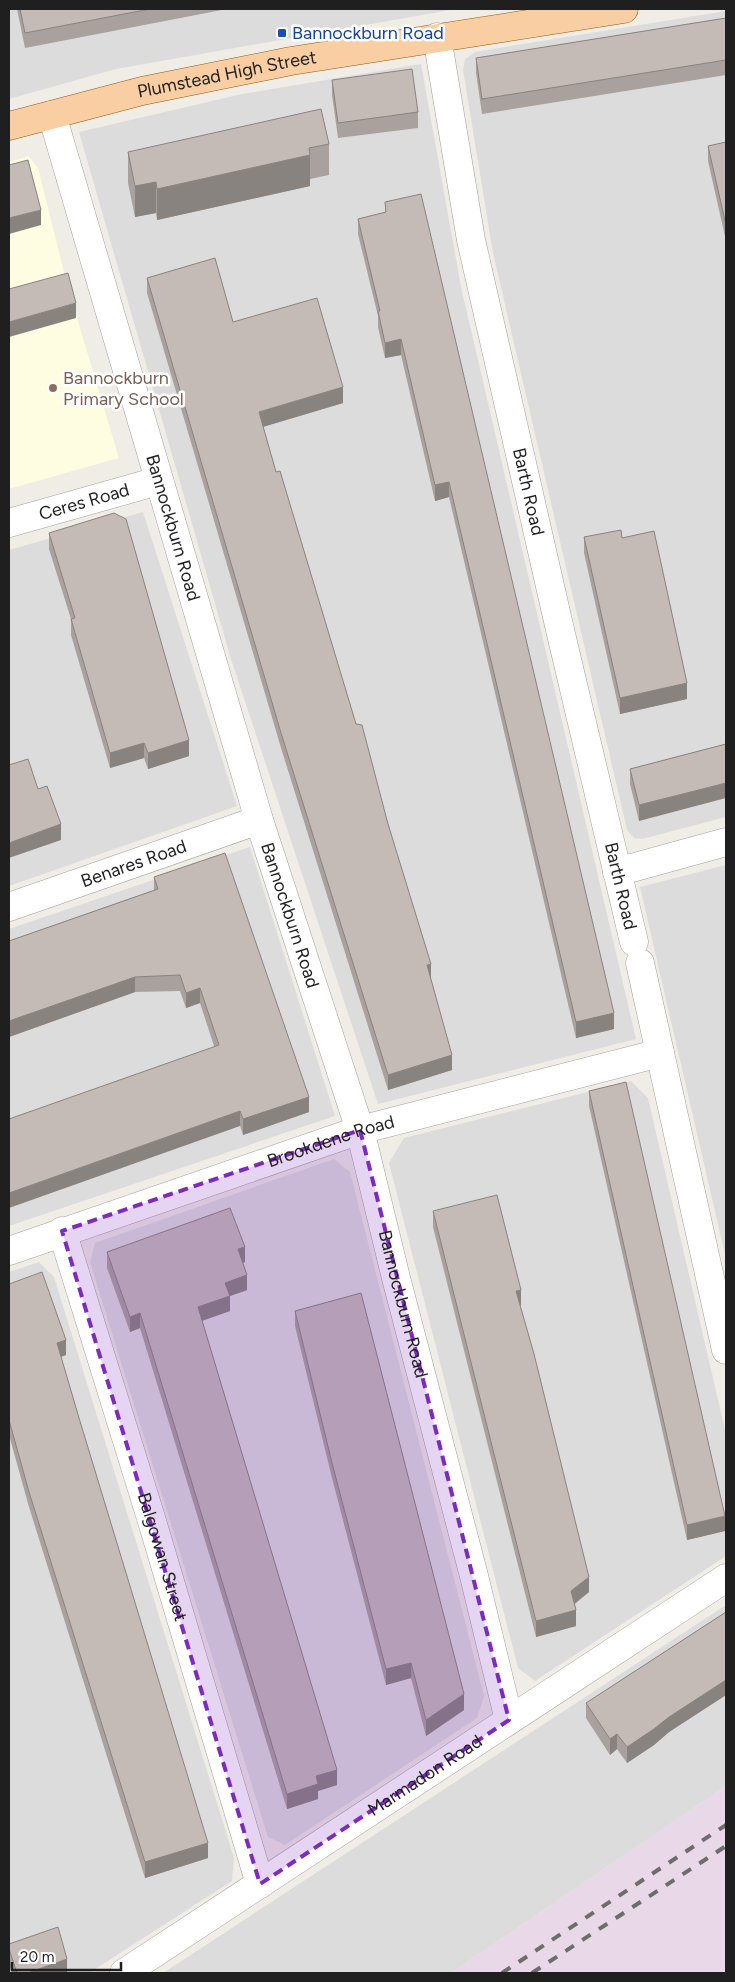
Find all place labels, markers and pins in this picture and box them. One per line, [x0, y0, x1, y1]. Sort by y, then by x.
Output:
place label: Bannockburn Road [292, 22, 444, 44]
marker: Bannockburn Road [276, 27, 288, 39]
place label: Bannockburn Primary School [63, 367, 184, 410]
marker: Bannockburn Primary School [47, 382, 59, 394]

